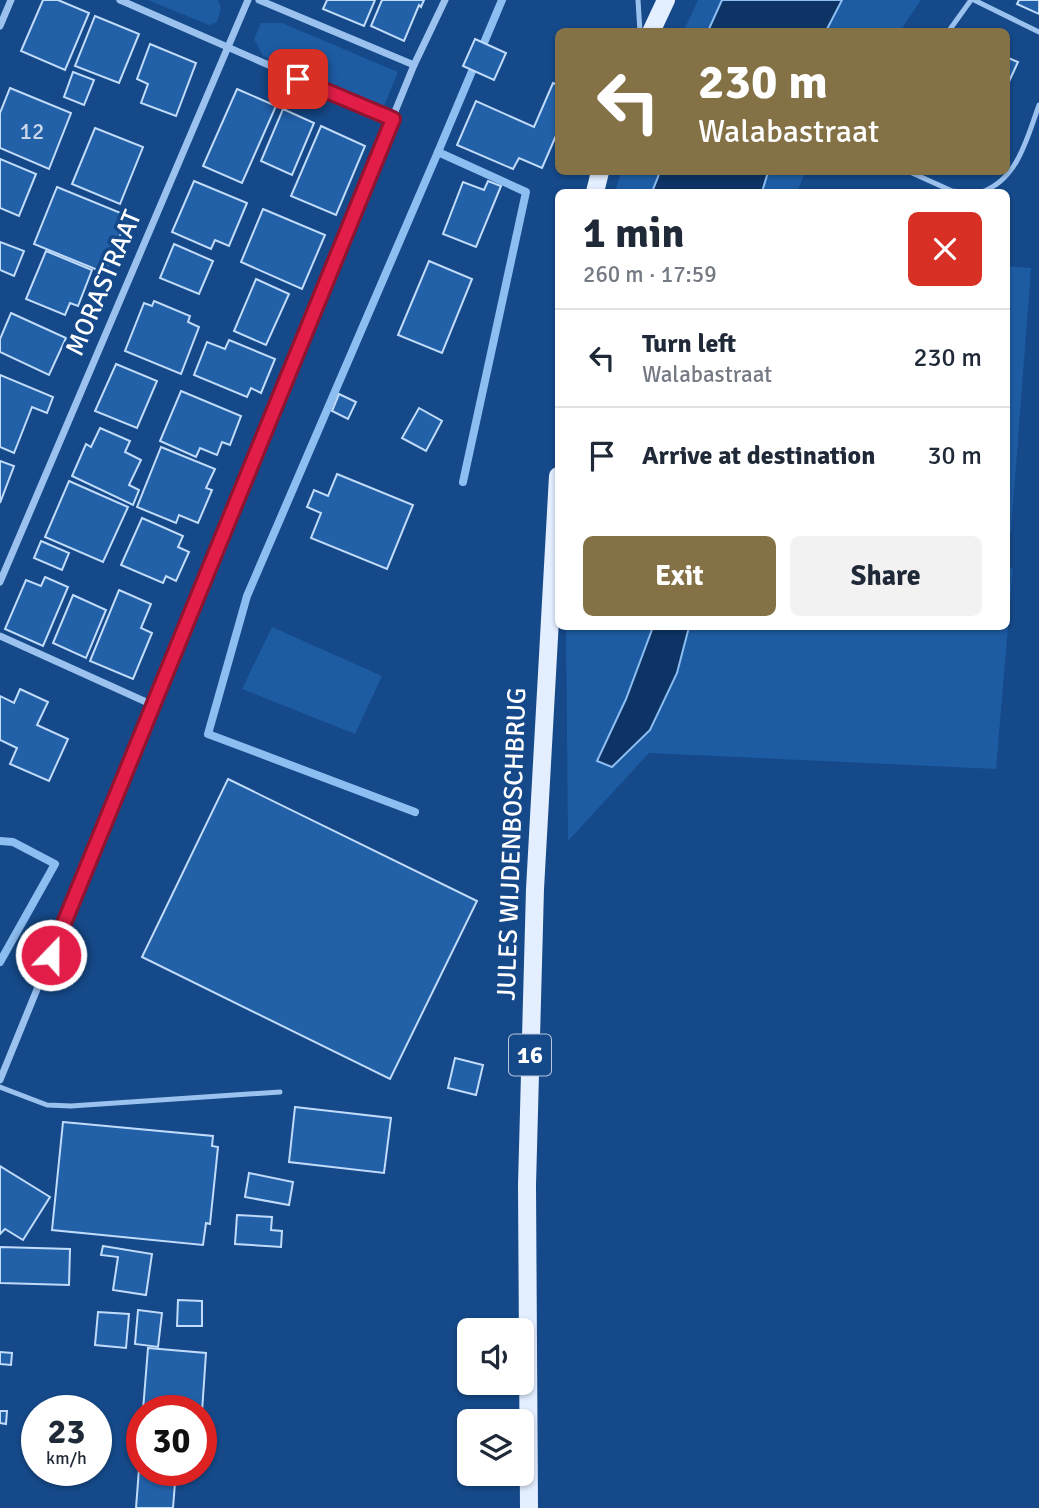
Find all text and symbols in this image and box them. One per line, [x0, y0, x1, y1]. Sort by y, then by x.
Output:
pin [268, 49, 328, 109]
text: 230 m [698, 52, 828, 112]
icon: left [583, 56, 674, 147]
icon: arrive [279, 60, 317, 98]
text: Walabastraat [698, 112, 879, 151]
house number: 12 [20, 117, 44, 146]
street label: MORASTRAAT [59, 205, 149, 361]
text: 1 min [583, 208, 684, 259]
button: close [908, 212, 982, 286]
text: 260 m · 17:59 [583, 260, 717, 289]
text: Turn left [642, 328, 736, 360]
icon: left [583, 339, 621, 377]
text: 230 m [913, 342, 982, 374]
text: Walabastraat [642, 360, 772, 389]
icon: arrive [583, 437, 621, 475]
text: Arrive at destination [642, 440, 875, 472]
text: 30 m [927, 440, 982, 472]
button: Exit [583, 536, 776, 616]
button: Share [790, 536, 982, 616]
street label: JULES WIJDENBOSCHBRUG [491, 687, 533, 1001]
position arrow [14, 918, 88, 992]
road number: 16 [509, 1035, 551, 1076]
map controls [457, 1318, 534, 1486]
button: sound [457, 1318, 534, 1395]
speed limit sign: 30 [126, 1395, 217, 1486]
button: layers [457, 1409, 534, 1486]
text: 23 [48, 1410, 85, 1453]
text: km/h [46, 1447, 87, 1469]

